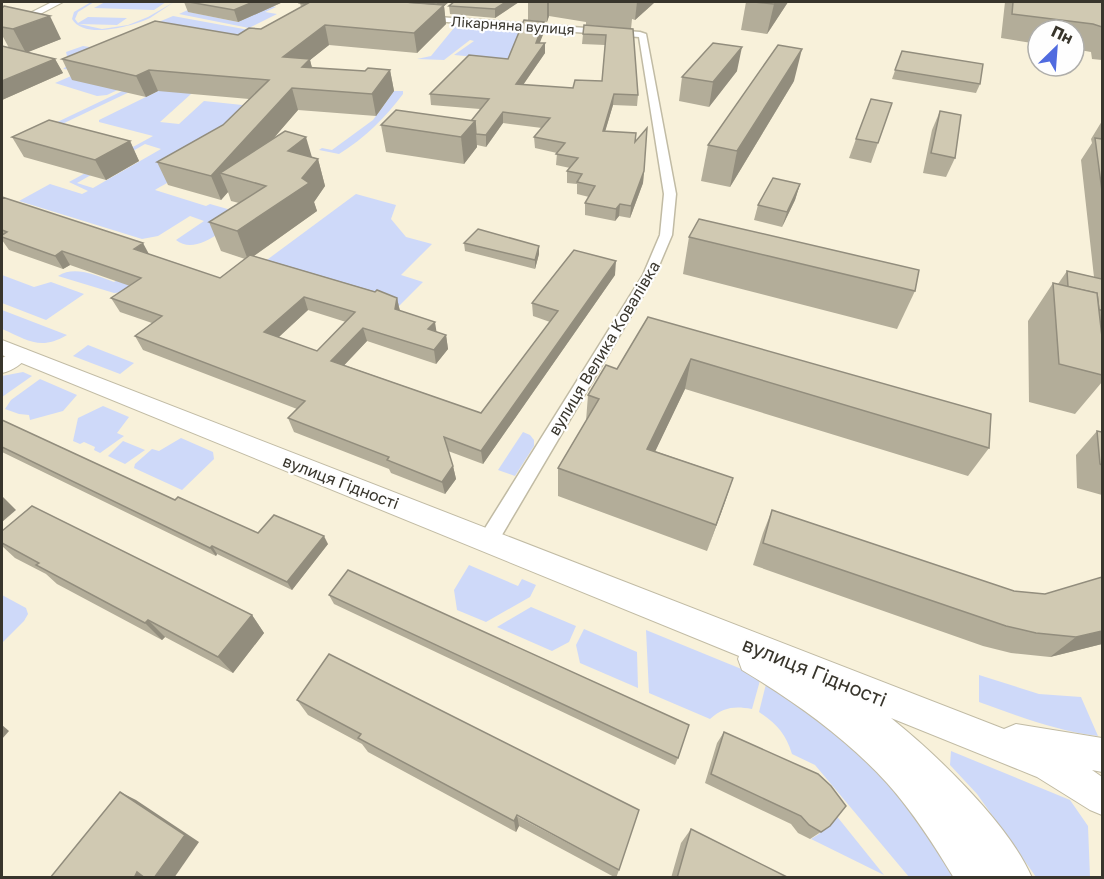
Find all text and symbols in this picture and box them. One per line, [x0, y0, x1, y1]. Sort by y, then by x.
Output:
street label: Лікарняна вулиця [451, 12, 575, 38]
north arrow [1026, 18, 1086, 78]
text: Пн [1048, 21, 1076, 48]
street label: вулиця Велика Ковалівка [544, 257, 664, 439]
street label: вулиця Гідності [280, 451, 402, 513]
street label: вулиця Гідності [739, 631, 891, 711]

